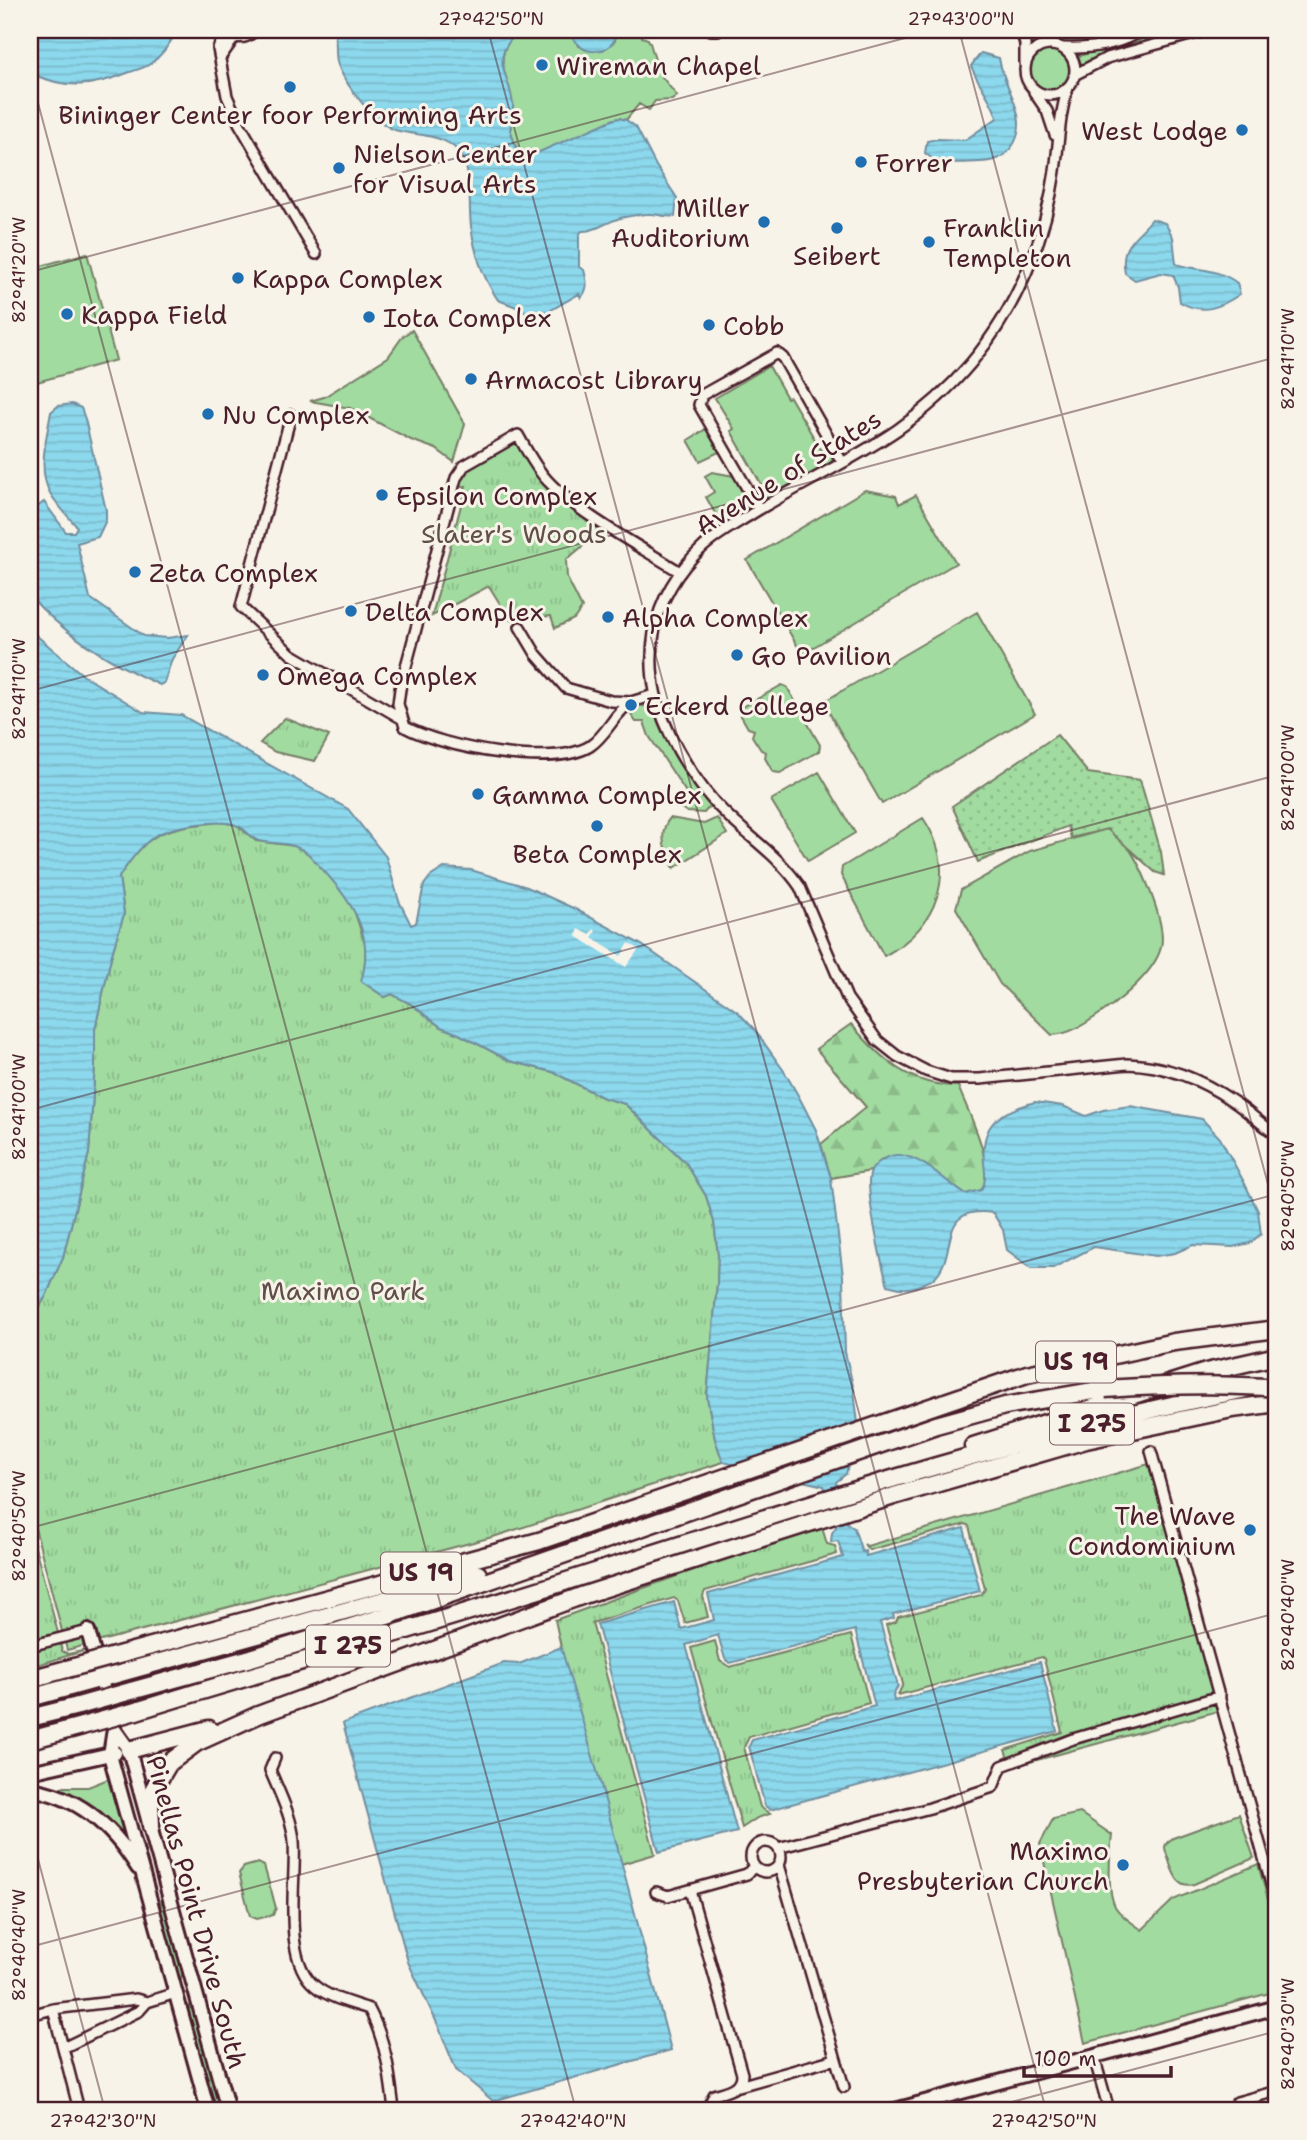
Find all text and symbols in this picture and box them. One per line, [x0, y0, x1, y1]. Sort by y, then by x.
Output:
text: 27°42'50"N [438, 7, 544, 31]
text: 27°43'00"N [908, 7, 1014, 31]
place label: Wireman Chapel [556, 48, 761, 83]
marker: Wireman Chapel [534, 57, 550, 73]
marker: Bininger Center foor Performing Arts [282, 79, 298, 95]
place label: Bininger Center foor Performing Arts [58, 97, 522, 132]
place label: West Lodge [1081, 113, 1228, 148]
marker: West Lodge [1234, 122, 1250, 138]
place label: Nielson Center for Visual Arts [353, 136, 538, 201]
place label: Forrer [875, 145, 953, 180]
marker: Forrer [853, 154, 869, 170]
marker: Nielson Center for Visual Arts [331, 160, 347, 176]
place label: Miller Auditorium [611, 190, 750, 255]
place label: Franklin Templeton [943, 210, 1071, 275]
marker: Miller Auditorium [756, 214, 772, 230]
text: 82°41'20"W [7, 217, 31, 323]
marker: Seibert [829, 220, 845, 236]
marker: Franklin Templeton [921, 234, 937, 250]
place label: Seibert [793, 238, 881, 273]
place label: Kappa Complex [252, 261, 443, 296]
marker: Kappa Complex [230, 270, 246, 286]
place label: Kappa Field [81, 297, 227, 332]
place label: Iota Complex [383, 300, 551, 335]
marker: Kappa Field [59, 306, 75, 322]
place label: Cobb [723, 308, 785, 343]
text: 82°41'10"W [1276, 308, 1300, 410]
marker: Iota Complex [361, 309, 377, 325]
marker: Cobb [701, 317, 717, 333]
place label: Armacost Library [485, 362, 703, 397]
marker: Armacost Library [463, 371, 479, 387]
place label: Nu Complex [222, 397, 369, 432]
street label: Avenue of States [688, 401, 888, 543]
marker: Nu Complex [200, 406, 216, 422]
place label: Epsilon Complex [396, 478, 597, 513]
marker: Epsilon Complex [374, 487, 390, 503]
park label: Slater's Woods [421, 516, 607, 551]
place label: Zeta Complex [149, 555, 318, 590]
marker: Zeta Complex [127, 564, 143, 580]
place label: Delta Complex [365, 594, 543, 629]
place label: Alpha Complex [622, 600, 808, 635]
marker: Delta Complex [343, 603, 359, 619]
marker: Alpha Complex [600, 609, 616, 625]
text: 82°41'10"W [7, 638, 31, 740]
place label: Go Pavilion [751, 638, 892, 673]
marker: Go Pavilion [729, 647, 745, 663]
place label: Omega Complex [277, 658, 477, 693]
marker: Omega Complex [255, 667, 271, 683]
place label: Eckerd College [645, 688, 829, 723]
marker: Eckerd College [623, 697, 639, 713]
text: 82°41'00"W [1276, 725, 1300, 831]
place label: Gamma Complex [492, 777, 701, 812]
marker: Gamma Complex [470, 786, 486, 802]
marker: Beta Complex [589, 818, 605, 834]
place label: Beta Complex [512, 836, 682, 871]
text: 82°41'00"W [7, 1054, 31, 1160]
text: 82°40'50"W [1276, 1140, 1300, 1252]
park label: Maximo Park [261, 1273, 425, 1308]
road number: US 19 [1036, 1342, 1116, 1382]
road number: I 275 [1050, 1404, 1134, 1444]
text: 82°40'50"W [7, 1470, 31, 1582]
place label: The Wave Condominium [1068, 1498, 1236, 1563]
marker: The Wave Condominium [1242, 1522, 1258, 1538]
road number: US 19 [381, 1553, 461, 1594]
text: 82°40'40"W [1276, 1559, 1300, 1671]
road number: I 275 [306, 1626, 390, 1666]
street label: Pinellas Point Drive South [138, 1752, 256, 2072]
place label: Maximo Presbyterian Church [857, 1833, 1109, 1898]
marker: Maximo Presbyterian Church [1115, 1857, 1131, 1873]
text: 82°40'40"W [7, 1889, 31, 2001]
text: 82°40'30"W [1276, 1978, 1300, 2090]
scale bar [1024, 2035, 1170, 2079]
text: 100 m [1034, 2045, 1097, 2073]
text: 27°42'30"N [49, 2109, 157, 2133]
text: 27°42'40"N [520, 2109, 626, 2133]
text: 27°42'50"N [991, 2109, 1097, 2133]

